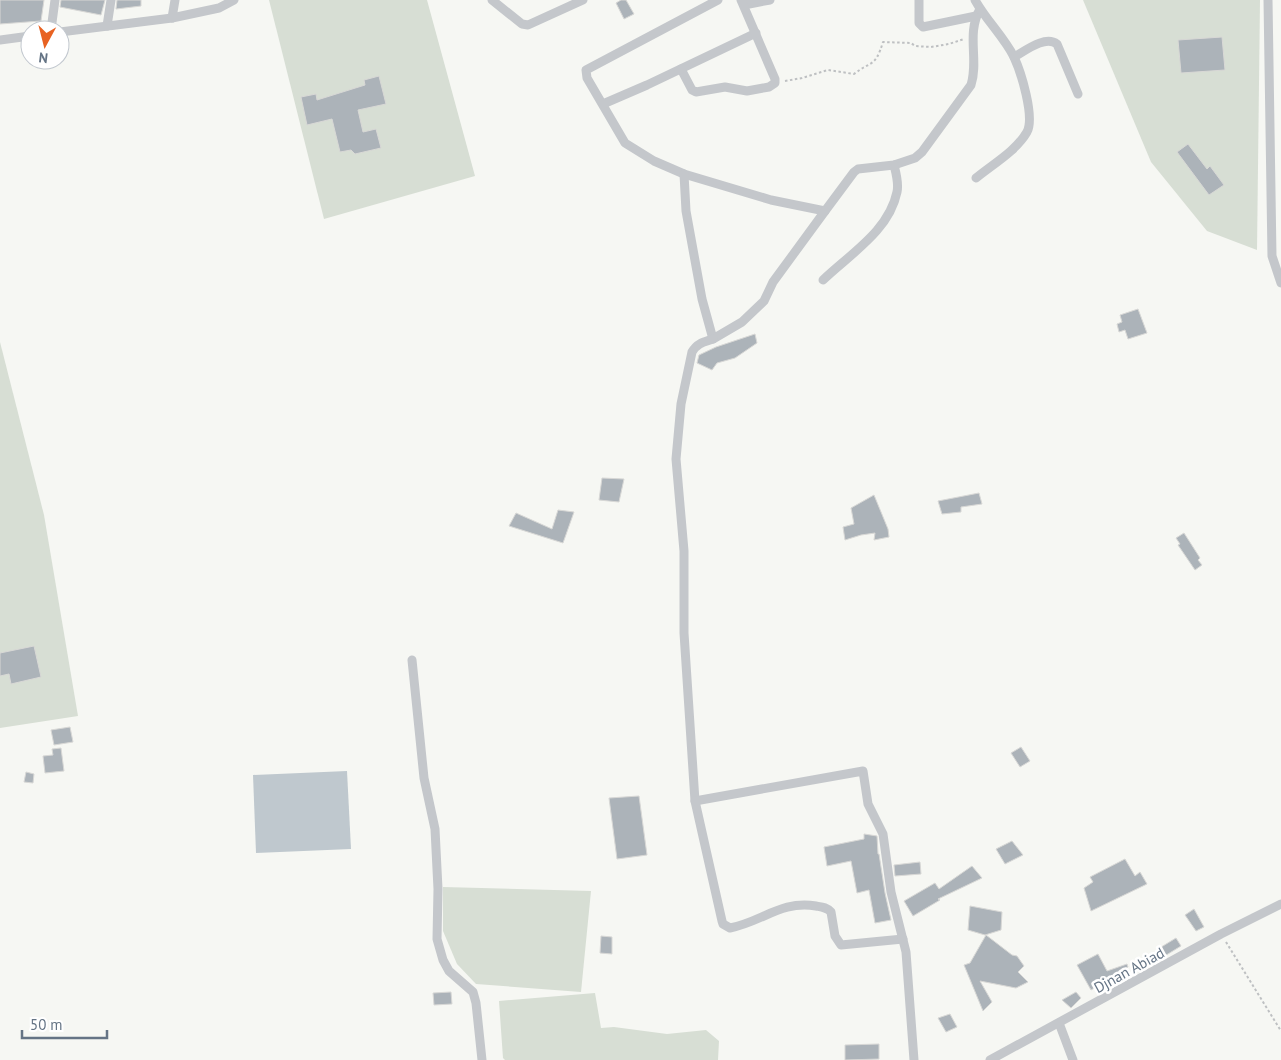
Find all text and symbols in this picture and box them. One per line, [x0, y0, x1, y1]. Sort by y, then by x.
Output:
north arrow [20, 20, 70, 70]
text: N [38, 48, 49, 67]
street label: Djnan Abiad [1090, 943, 1168, 997]
scale bar [22, 1008, 108, 1040]
text: 50 m [30, 1015, 63, 1034]

